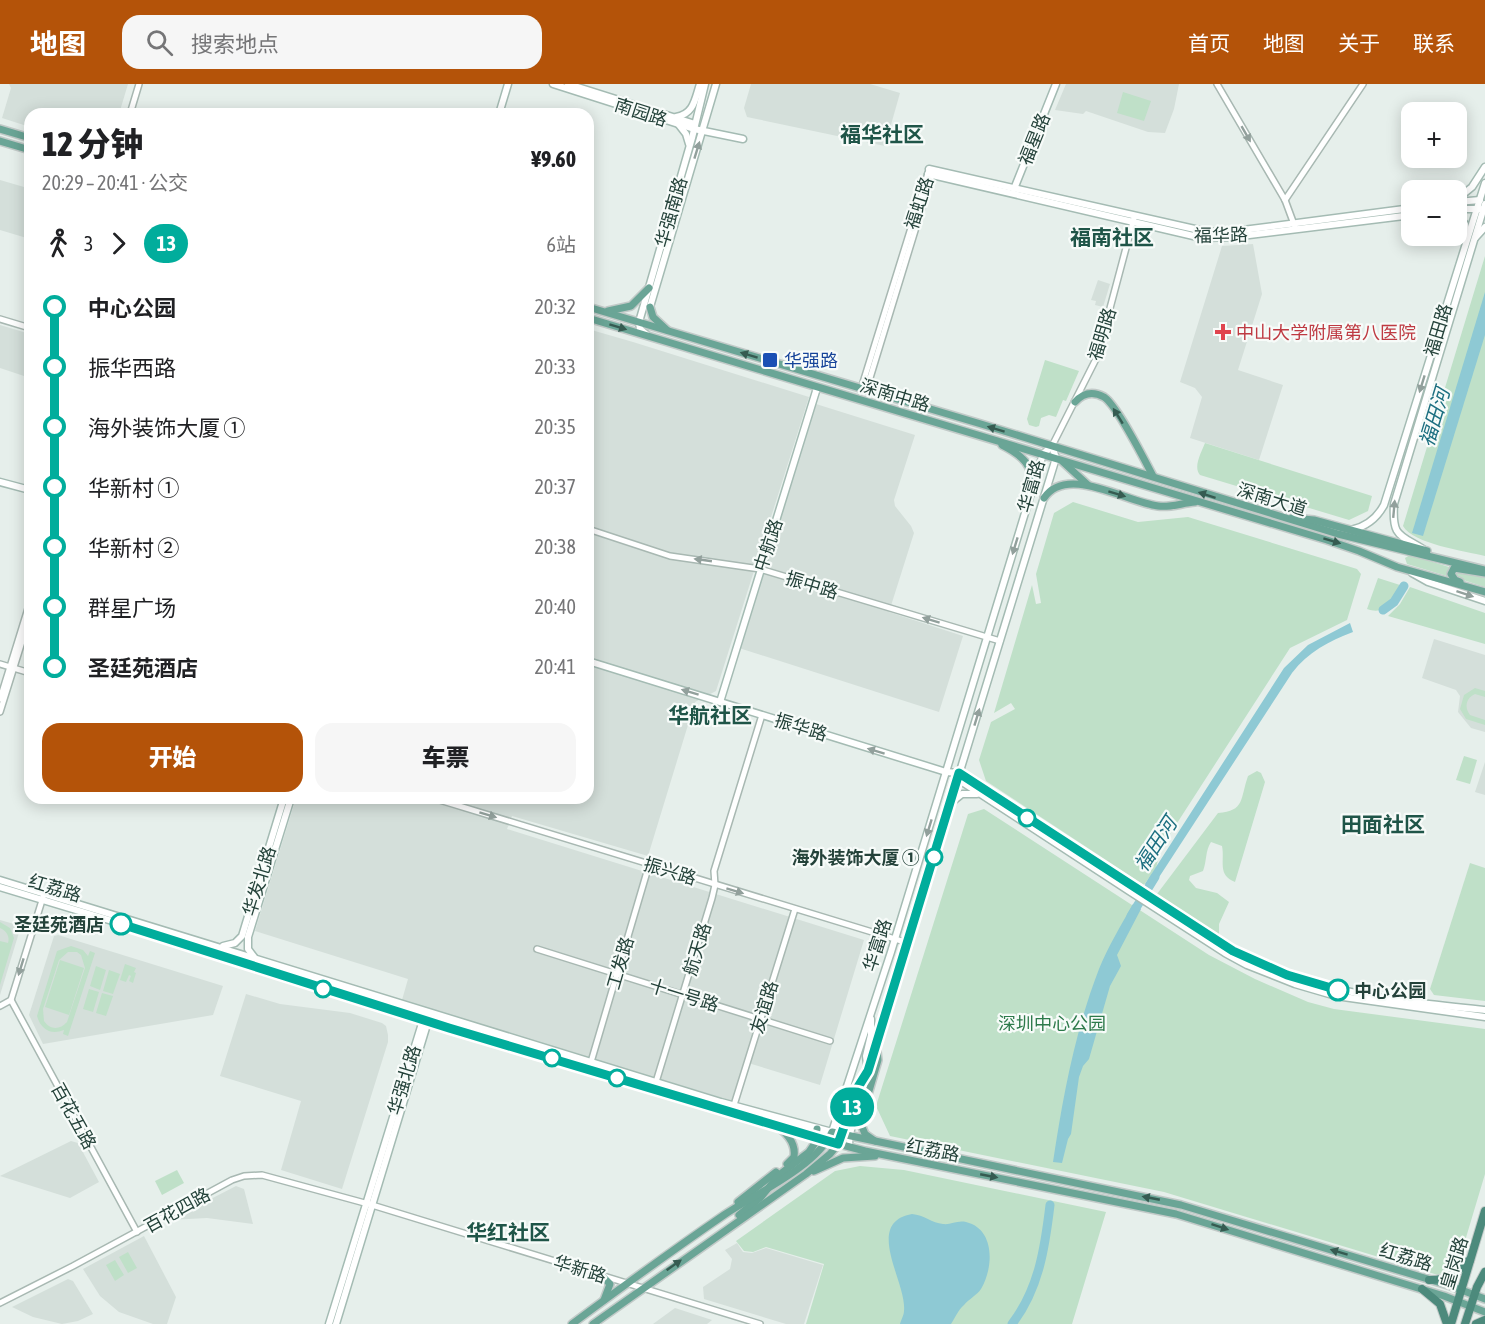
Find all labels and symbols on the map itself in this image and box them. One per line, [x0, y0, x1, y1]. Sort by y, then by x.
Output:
street label: 南园路 [612, 94, 670, 130]
street label: 福星路 [1014, 110, 1054, 168]
district label: 福华社区 [840, 122, 924, 146]
one-way arrow [1241, 126, 1251, 143]
one-way arrow [693, 141, 702, 159]
street label: 福虹路 [901, 174, 937, 232]
street label: 华强南路 [651, 175, 691, 249]
street label: 福华路 [1194, 224, 1248, 246]
district label: 福南社区 [1070, 225, 1154, 249]
street label: 福田路 [1420, 301, 1456, 359]
street label: 福明路 [1084, 305, 1120, 363]
place label: 中山大学附属第八医院 [1236, 322, 1416, 343]
one-way arrow [609, 323, 627, 332]
marker: 中山大学附属第八医院 [1214, 323, 1232, 341]
one-way arrow [740, 350, 758, 359]
place label: 华强路 [784, 350, 838, 371]
marker: 华强路 [761, 351, 779, 369]
street label: 深南中路 [858, 374, 932, 416]
one-way arrow [1416, 375, 1426, 393]
water label: 福田河 [1414, 381, 1455, 449]
one-way arrow [1113, 408, 1124, 425]
one-way arrow [987, 424, 1005, 433]
street label: 华富路 [1013, 457, 1049, 515]
street label: 深南大道 [1235, 478, 1309, 520]
one-way arrow [1108, 490, 1126, 499]
one-way arrow [1198, 490, 1216, 499]
one-way arrow [1390, 499, 1399, 518]
street label: 中航路 [750, 516, 786, 574]
one-way arrow [1010, 537, 1019, 555]
one-way arrow [1323, 537, 1341, 546]
one-way arrow [693, 556, 712, 565]
street label: 振中路 [783, 567, 841, 603]
one-way arrow [1456, 590, 1474, 599]
one-way arrow [922, 615, 940, 624]
one-way arrow [681, 687, 699, 697]
district label: 华航社区 [668, 703, 752, 727]
one-way arrow [972, 708, 982, 726]
street label: 振华路 [772, 709, 830, 745]
one-way arrow [867, 745, 885, 755]
unlabelled marker [1018, 809, 1036, 827]
water label: 福田河 [1129, 809, 1183, 875]
one-way arrow [479, 811, 497, 820]
district label: 田面社区 [1341, 812, 1425, 836]
one-way arrow [924, 819, 933, 837]
street label: 华发北路 [238, 844, 280, 918]
place label: 海外装饰大厦 ① [792, 847, 920, 868]
marker: 海外装饰大厦 ① [925, 848, 943, 866]
street label: 振兴路 [641, 853, 699, 889]
street label: 红荔路 [26, 870, 84, 906]
one-way arrow [726, 887, 744, 896]
marker: 圣廷苑酒店 [110, 913, 132, 935]
place label: 圣廷苑酒店 [14, 914, 104, 935]
street label: 华富路 [859, 916, 895, 974]
street label: 航天路 [679, 920, 715, 978]
street label: 工发路 [602, 934, 638, 992]
one-way arrow [16, 958, 25, 976]
street label: 十一号路 [647, 974, 721, 1016]
street label: 友谊路 [746, 978, 782, 1036]
marker: 中心公园 [1327, 979, 1349, 1001]
unlabelled marker [314, 980, 332, 998]
place label: 中心公园 [1354, 980, 1426, 1001]
park label: 深圳中心公园 [998, 1013, 1106, 1034]
street label: 华强北路 [383, 1043, 425, 1117]
unlabelled marker [543, 1049, 561, 1067]
unlabelled marker [608, 1069, 626, 1087]
street label: 百花五路 [47, 1079, 101, 1153]
line badge: 13 [825, 1088, 879, 1126]
street label: 红荔路 [904, 1135, 962, 1165]
one-way arrow [979, 1172, 998, 1181]
street label: 百花四路 [140, 1183, 214, 1237]
one-way arrow [1142, 1193, 1161, 1202]
district label: 华红社区 [466, 1220, 550, 1244]
one-way arrow [1211, 1223, 1229, 1232]
street label: 皇岗路 [1436, 1234, 1472, 1292]
street label: 红荔路 [1377, 1239, 1435, 1275]
one-way arrow [1330, 1247, 1348, 1256]
street label: 华新路 [551, 1251, 609, 1287]
one-way arrow [666, 1259, 682, 1271]

